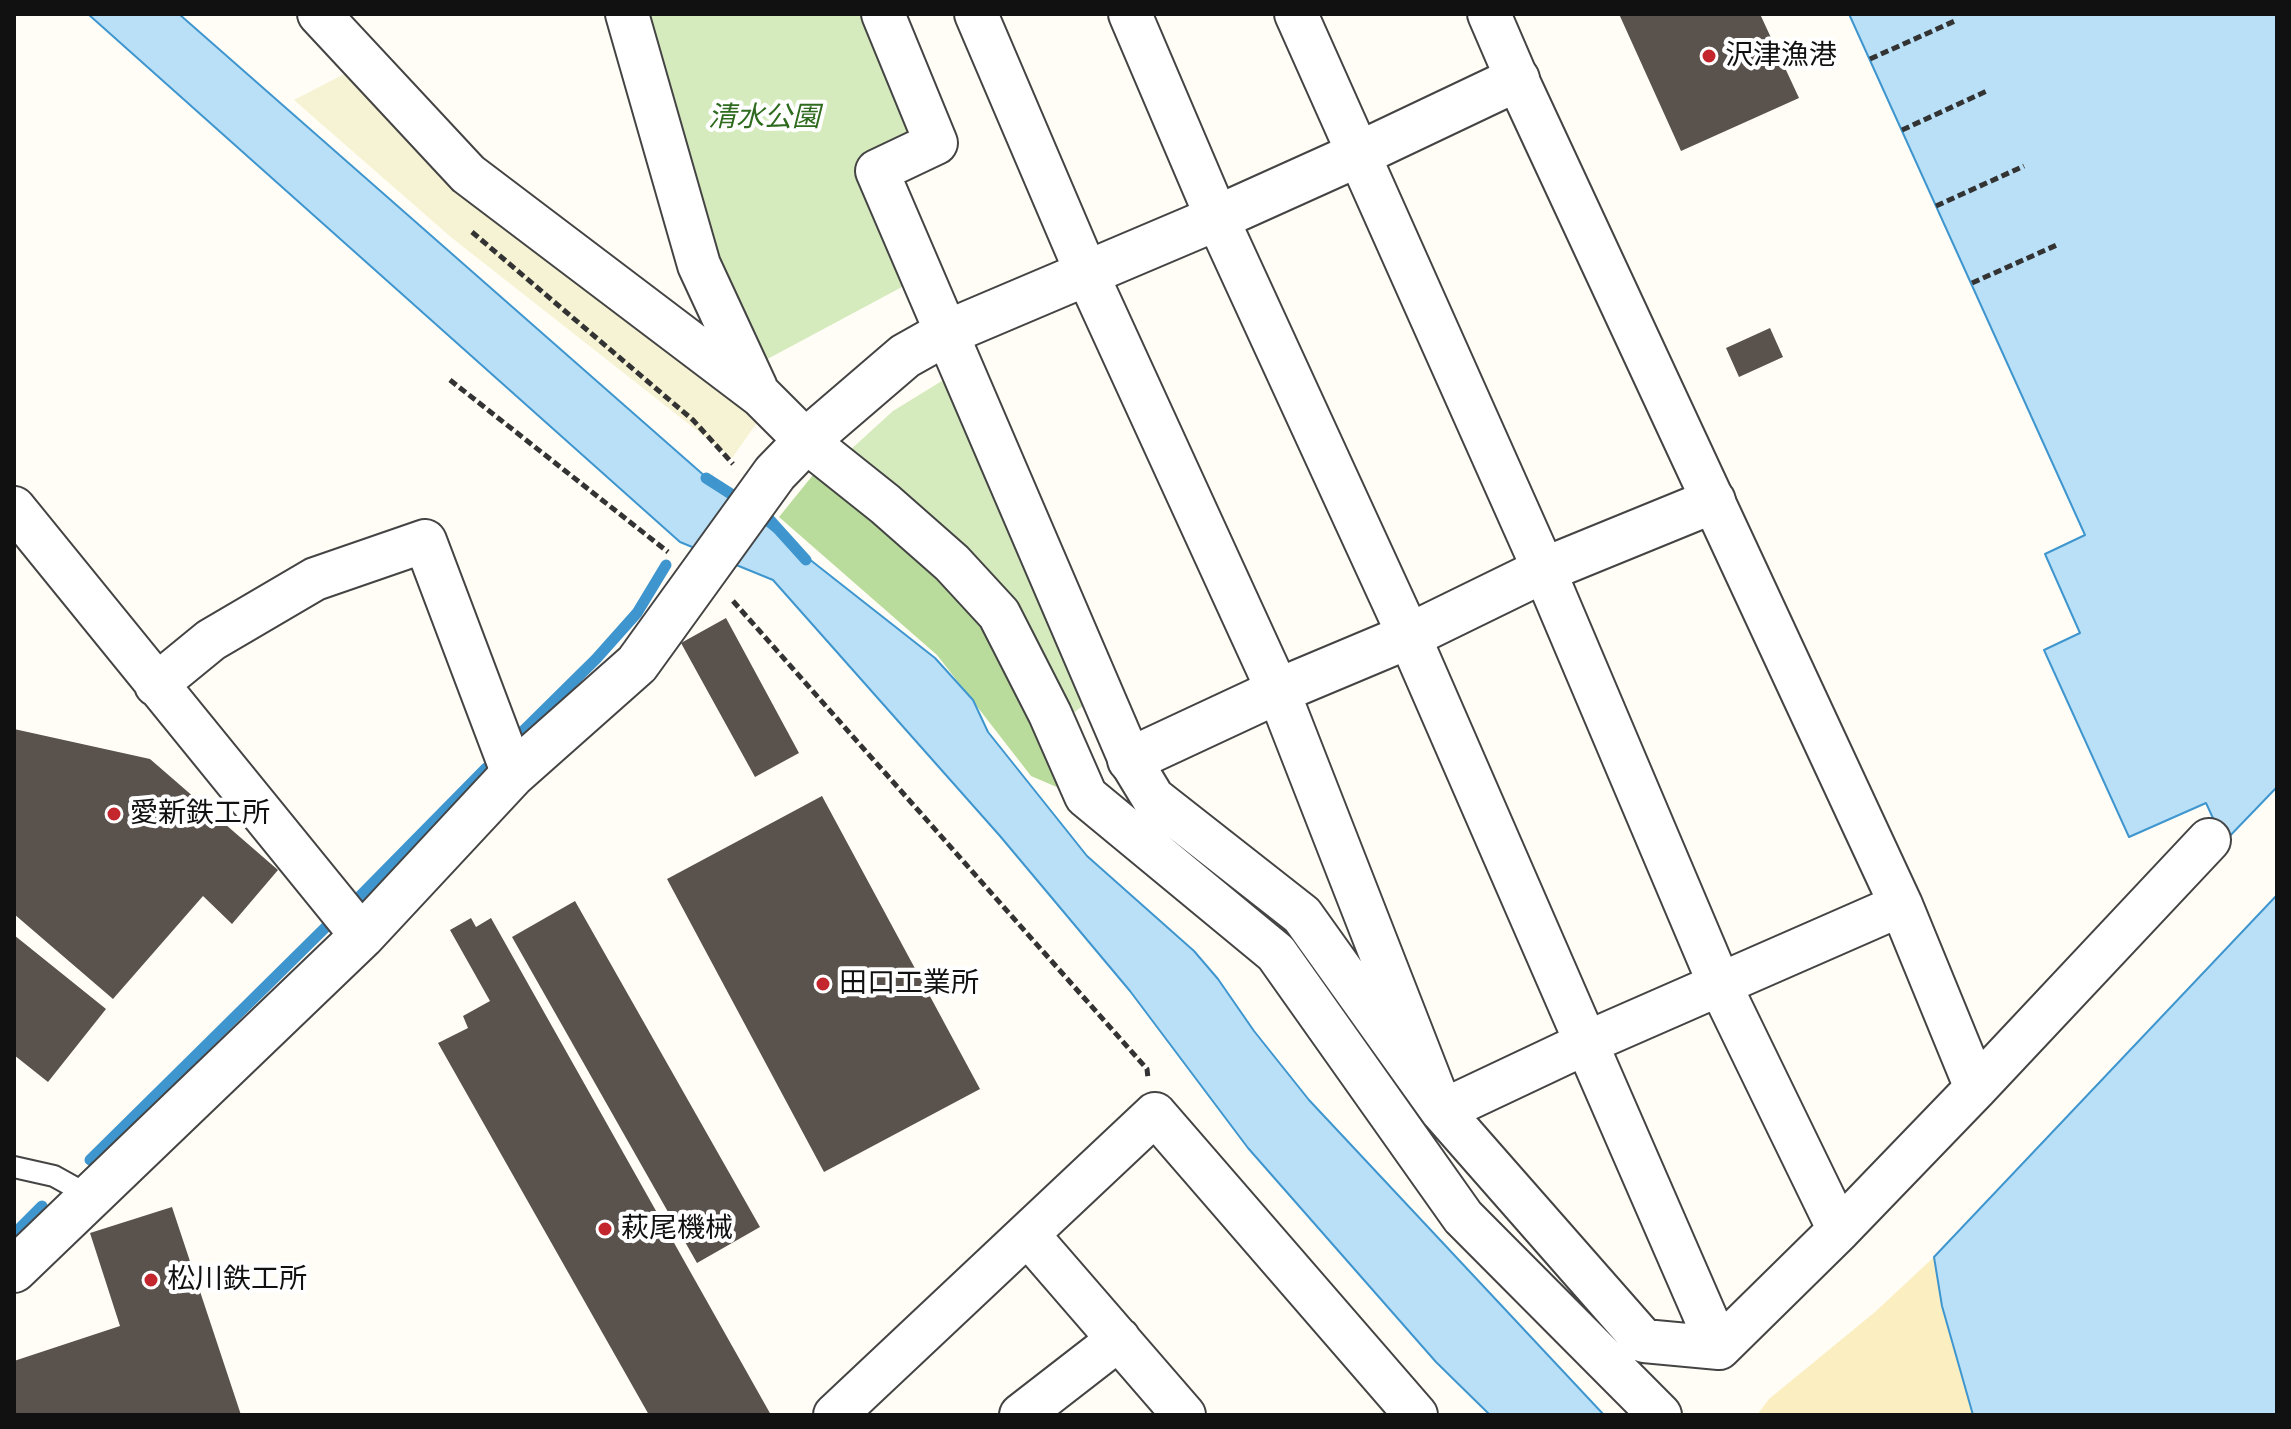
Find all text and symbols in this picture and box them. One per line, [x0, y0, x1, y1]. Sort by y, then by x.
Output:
place label: 沢津漁港 [1725, 39, 1837, 73]
marker: 沢津漁港 [1700, 47, 1718, 65]
park label: 清水公園 [708, 101, 820, 135]
place label: 愛新鉄工所 [130, 797, 270, 831]
marker: 愛新鉄工所 [105, 805, 123, 823]
place label: 田口工業所 [839, 967, 979, 1001]
marker: 田口工業所 [814, 975, 832, 993]
place label: 萩尾機械 [621, 1212, 733, 1246]
marker: 萩尾機械 [596, 1220, 614, 1238]
place label: 松川鉄工所 [167, 1263, 307, 1297]
marker: 松川鉄工所 [142, 1271, 160, 1289]

